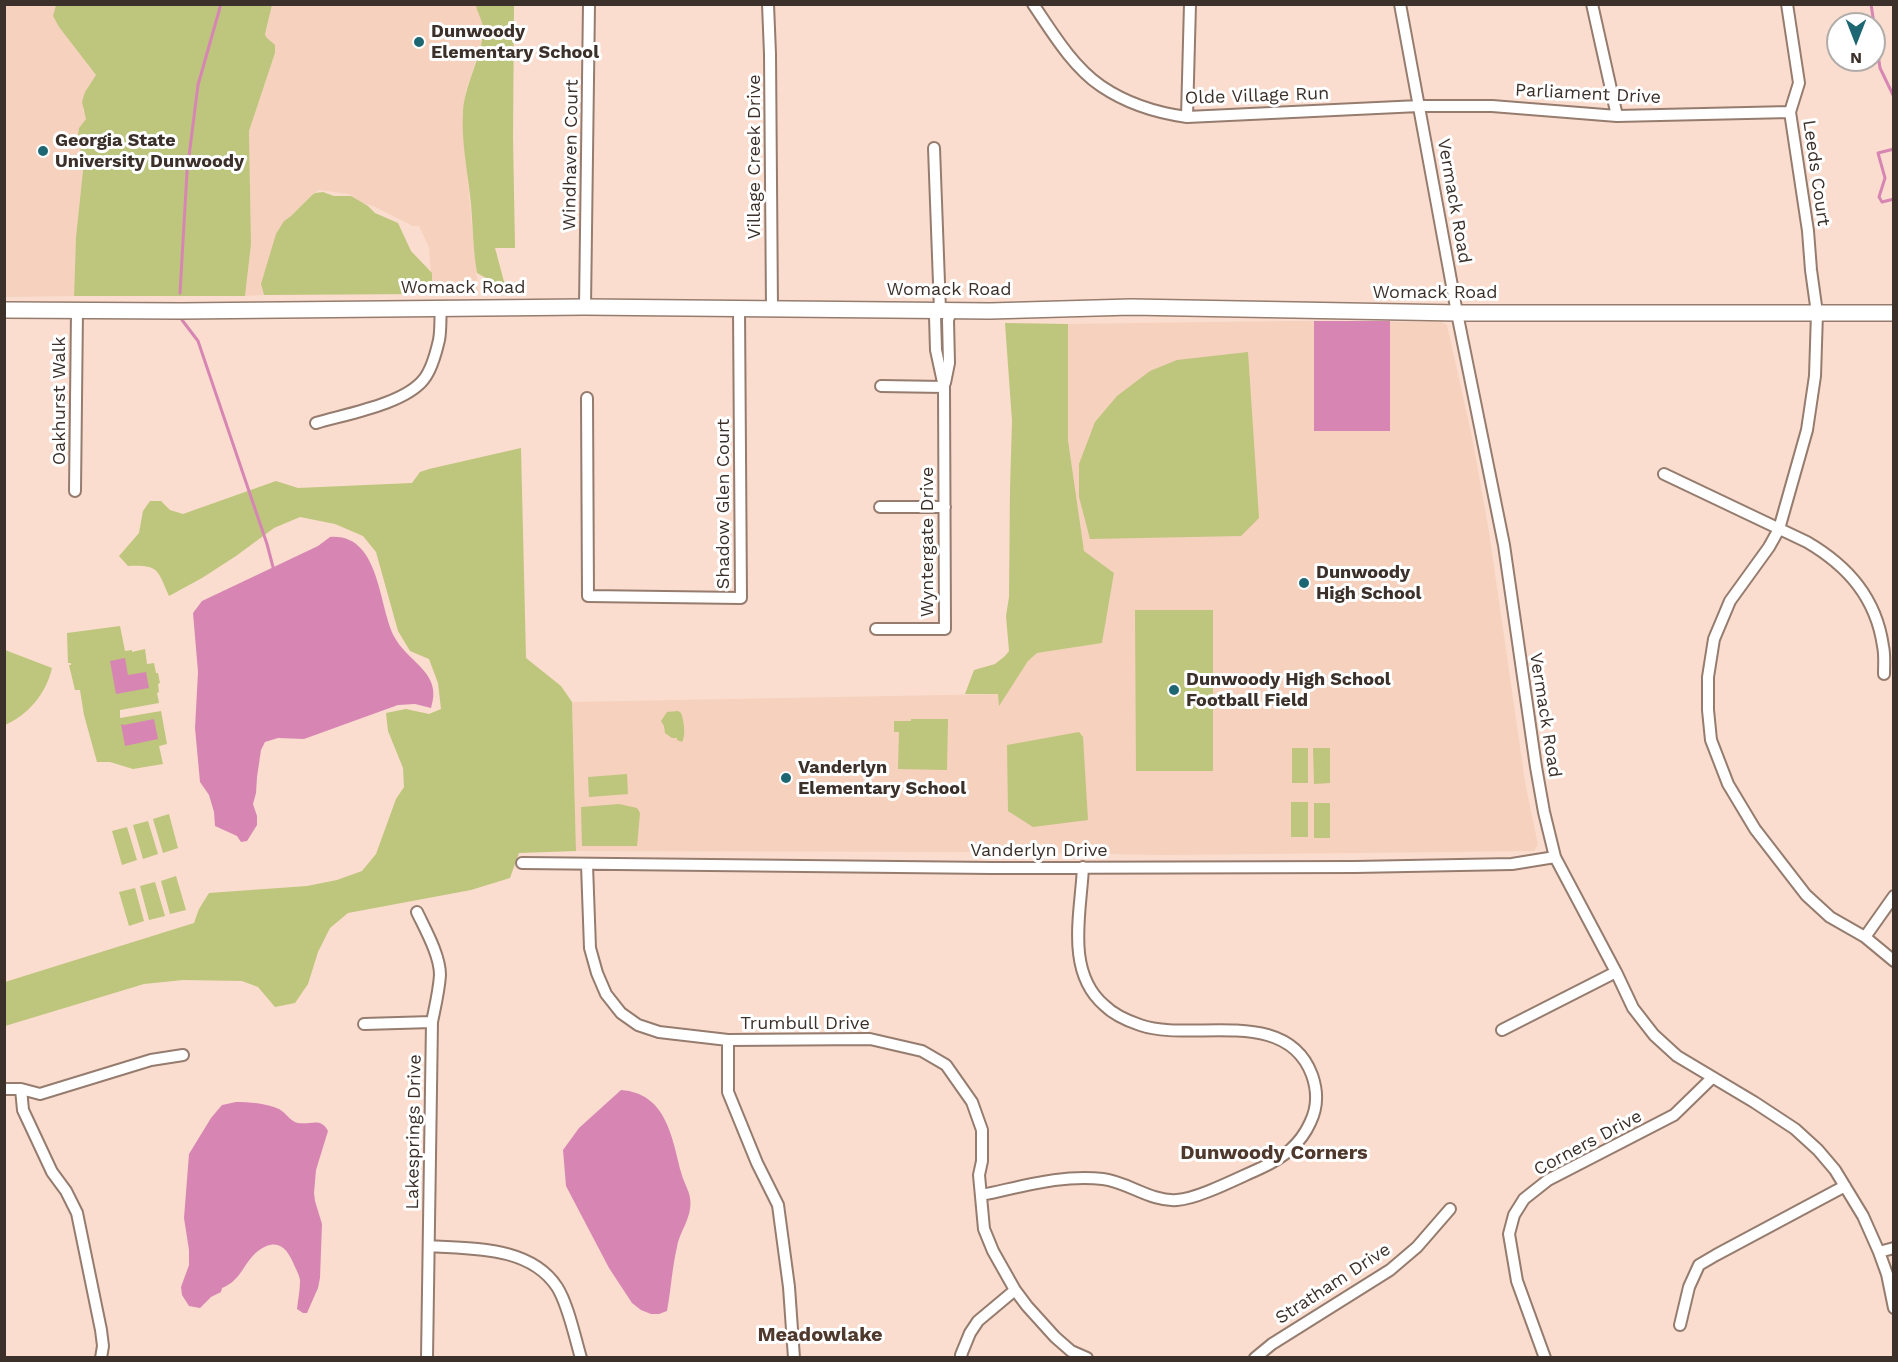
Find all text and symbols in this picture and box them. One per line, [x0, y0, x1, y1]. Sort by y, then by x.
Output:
north arrow [1826, 12, 1886, 72]
place label: Dunwoody Elementary School [431, 21, 599, 63]
marker: Dunwoody Elementary School [412, 35, 426, 49]
text: N [1850, 49, 1862, 68]
street label: Village Creek Drive [744, 74, 766, 240]
street label: Windhaven Court [559, 79, 583, 231]
street label: Parliament Drive [1515, 79, 1661, 109]
street label: Olde Village Run [1184, 83, 1330, 109]
street label: Leeds Court [1798, 119, 1834, 227]
place label: Georgia State University Dunwoody [55, 130, 244, 172]
street label: Vermack Road [1432, 137, 1476, 265]
marker: Georgia State University Dunwoody [36, 144, 50, 158]
street label: Womack Road [400, 277, 526, 299]
street label: Womack Road [886, 279, 1012, 301]
street label: Womack Road [1372, 282, 1498, 304]
street label: Oakhurst Walk [49, 337, 71, 465]
street label: Shadow Glen Court [713, 419, 735, 589]
street label: Wyntergate Drive [917, 467, 939, 617]
place label: Dunwoody High School [1316, 562, 1421, 604]
marker: Dunwoody High School [1297, 576, 1311, 590]
street label: Vermack Road [1524, 651, 1566, 779]
place label: Dunwoody High School Football Field [1186, 669, 1391, 712]
marker: Dunwoody High School Football Field [1167, 683, 1181, 697]
place label: Vanderlyn Elementary School [798, 757, 966, 800]
marker: Vanderlyn Elementary School [779, 771, 793, 785]
street label: Vanderlyn Drive [970, 840, 1108, 862]
street label: Trumbull Drive [740, 1013, 870, 1035]
street label: Lakesprings Drive [402, 1054, 426, 1210]
street label: Corners Drive [1530, 1105, 1646, 1181]
district label: Dunwoody Corners [1180, 1141, 1368, 1165]
street label: Stratham Drive [1271, 1239, 1395, 1329]
district label: Meadowlake [757, 1323, 883, 1347]

